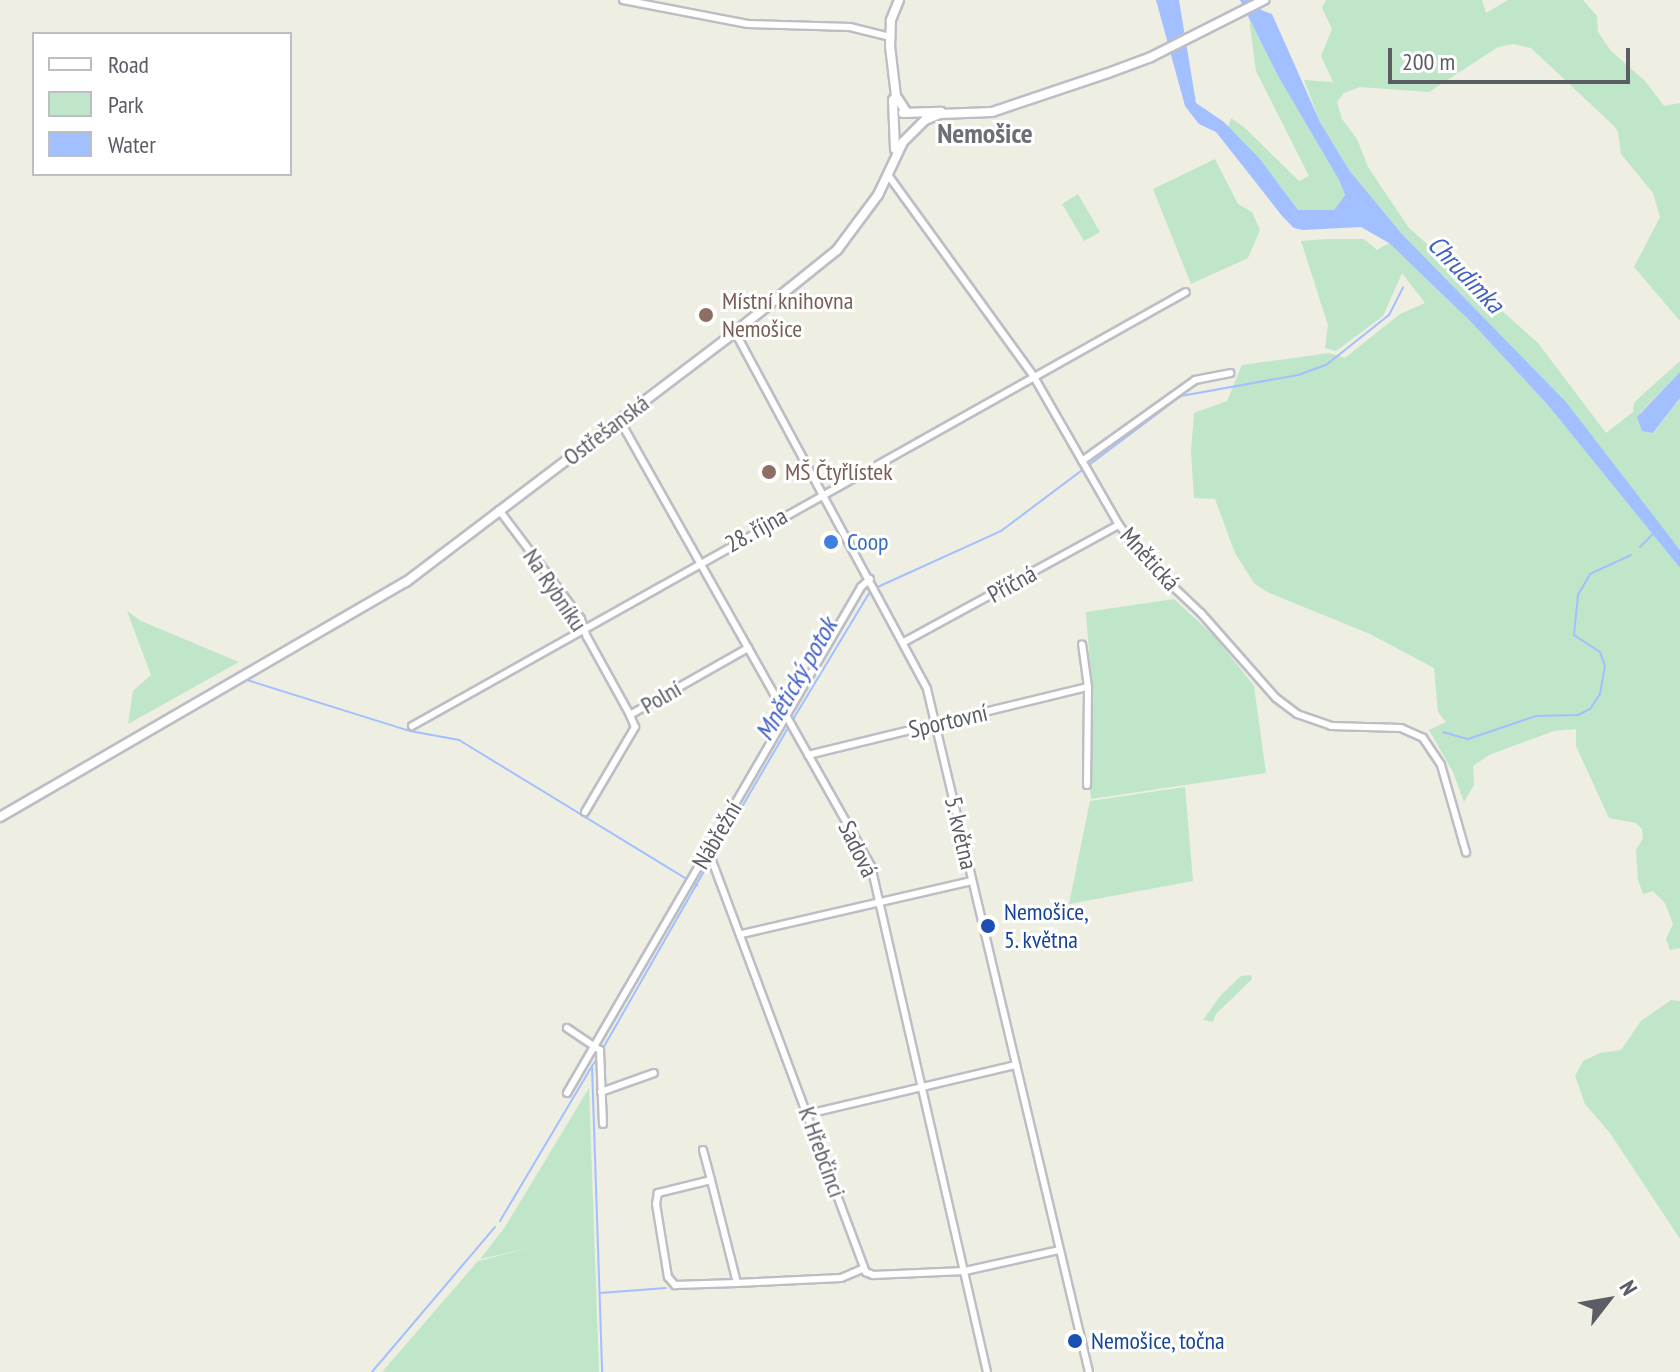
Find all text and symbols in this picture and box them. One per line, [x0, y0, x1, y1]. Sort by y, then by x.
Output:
legend [32, 32, 292, 176]
scale bar [1392, 32, 1634, 82]
text: 200 m [1402, 46, 1455, 77]
text: Road [108, 49, 149, 80]
text: Park [108, 89, 144, 120]
district label: Nemošice [937, 116, 1033, 150]
text: Water [108, 129, 156, 160]
water label: Chrudimka [1421, 229, 1511, 319]
place label: Místní knihovna Nemošice [722, 287, 853, 343]
marker: Místní knihovna Nemošice [697, 306, 715, 324]
street label: Ostřešanská [558, 389, 654, 471]
place label: MŠ Čtyřlístek [785, 458, 893, 486]
marker: MŠ Čtyřlístek [760, 463, 778, 481]
street label: 28. října [719, 501, 793, 559]
street label: Mnětická [1114, 521, 1186, 597]
place label: Coop [847, 528, 888, 556]
marker: Coop [822, 533, 840, 551]
street label: Na Rybníku [517, 543, 593, 637]
street label: Příčná [983, 559, 1041, 609]
water label: Mnětický potok [748, 612, 844, 746]
street label: Polní [636, 674, 686, 720]
street label: Sportovní [906, 698, 990, 744]
street label: 5. května [938, 793, 984, 873]
street label: Nábřežní [686, 796, 748, 874]
street label: Sadová [832, 816, 884, 882]
place label: Nemošice, 5. května [1004, 898, 1089, 954]
marker: Nemošice, 5. května [979, 917, 997, 935]
street label: K Hřebčinci [792, 1103, 852, 1201]
north arrow [1568, 1260, 1648, 1340]
text: N [1614, 1275, 1644, 1300]
place label: Nemošice, točna [1091, 1327, 1226, 1355]
marker: Nemošice, točna [1066, 1332, 1084, 1350]

